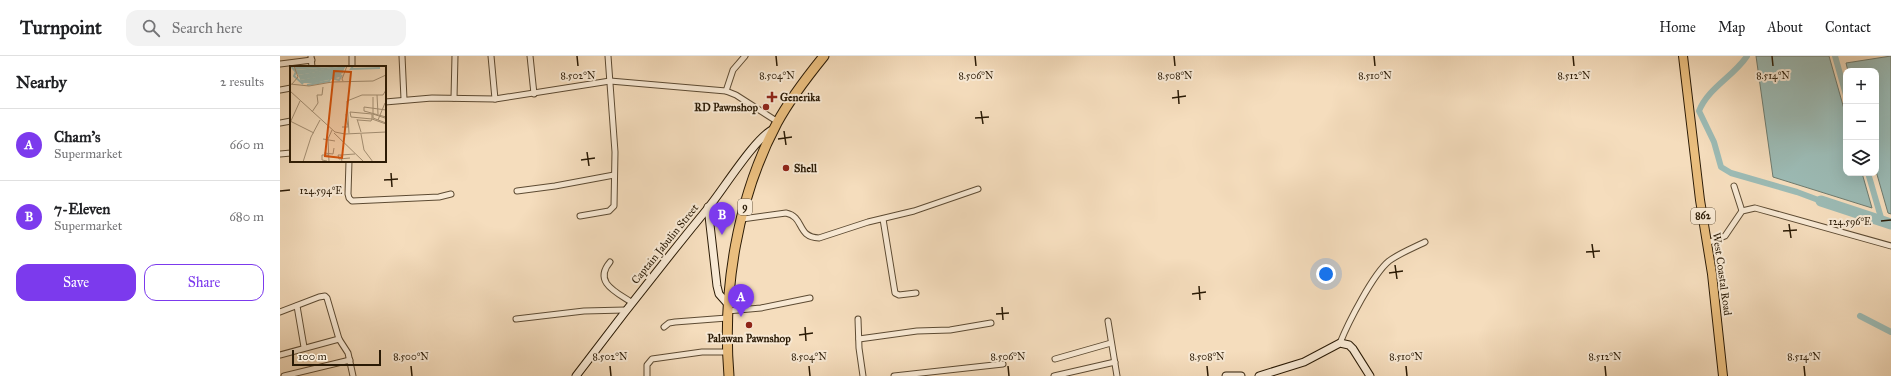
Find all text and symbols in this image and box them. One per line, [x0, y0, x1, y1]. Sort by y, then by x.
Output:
search box [126, 10, 406, 46]
text: Turnpoint [20, 16, 102, 39]
icon: search [140, 17, 162, 39]
text: Search here [172, 19, 243, 37]
text: Home [1659, 19, 1696, 36]
text: Map [1718, 19, 1745, 36]
text: About [1767, 19, 1803, 36]
text: Contact [1825, 19, 1871, 36]
inset map [290, 66, 386, 162]
map controls [1843, 68, 1879, 176]
button: + [1843, 68, 1879, 104]
text: 8.502°N [561, 70, 596, 82]
text: 8.504°N [759, 70, 795, 82]
text: 8.506°N [959, 70, 994, 82]
text: 8.508°N [1157, 70, 1193, 82]
text: 8.510°N [1358, 70, 1392, 82]
text: 8.512°N [1558, 70, 1591, 82]
text: 8.514°N [1756, 70, 1790, 82]
text: Nearby [16, 72, 67, 93]
text: 2 results [220, 74, 264, 90]
place label: Generika [780, 91, 820, 104]
marker: Generika [767, 92, 777, 102]
place label: RD Pawnshop [694, 101, 758, 115]
marker: RD Pawnshop [761, 102, 771, 112]
button: − [1843, 104, 1879, 140]
text: Cham's [54, 128, 101, 146]
text: A [25, 137, 33, 153]
text: 660 m [229, 137, 264, 153]
button: layers [1843, 140, 1879, 176]
text: Supermarket [54, 146, 122, 162]
place label: Shell [794, 162, 818, 175]
marker: Shell [781, 163, 791, 173]
text: 124.594°E [300, 185, 343, 197]
road number: 9 [738, 199, 752, 215]
text: 7-Eleven [54, 200, 110, 218]
street label: Captain Jabulin Street [629, 201, 702, 287]
pin: B [709, 202, 735, 235]
road number: 862 [1691, 208, 1715, 224]
text: B [25, 209, 33, 225]
text: 680 m [229, 209, 264, 225]
text: 124.596°E [1829, 216, 1871, 228]
text: Supermarket [54, 218, 122, 234]
street label: West Coastal Road [1710, 232, 1734, 317]
button: Save [16, 264, 136, 301]
button: Share [144, 264, 264, 301]
your location [1316, 264, 1336, 284]
pin: A [728, 284, 754, 317]
marker: Palawan Pawnshop [744, 320, 754, 330]
place label: Palawan Pawnshop [707, 332, 791, 346]
scale bar [292, 348, 381, 367]
text: 100 m [298, 350, 327, 363]
text: 8.500°N [393, 351, 429, 363]
text: 8.502°N [593, 351, 628, 363]
text: 8.504°N [791, 351, 827, 363]
text: 8.506°N [991, 351, 1026, 363]
text: 8.508°N [1189, 351, 1225, 363]
text: 8.510°N [1389, 351, 1423, 363]
text: 8.512°N [1589, 351, 1622, 363]
text: 8.514°N [1787, 351, 1821, 363]

